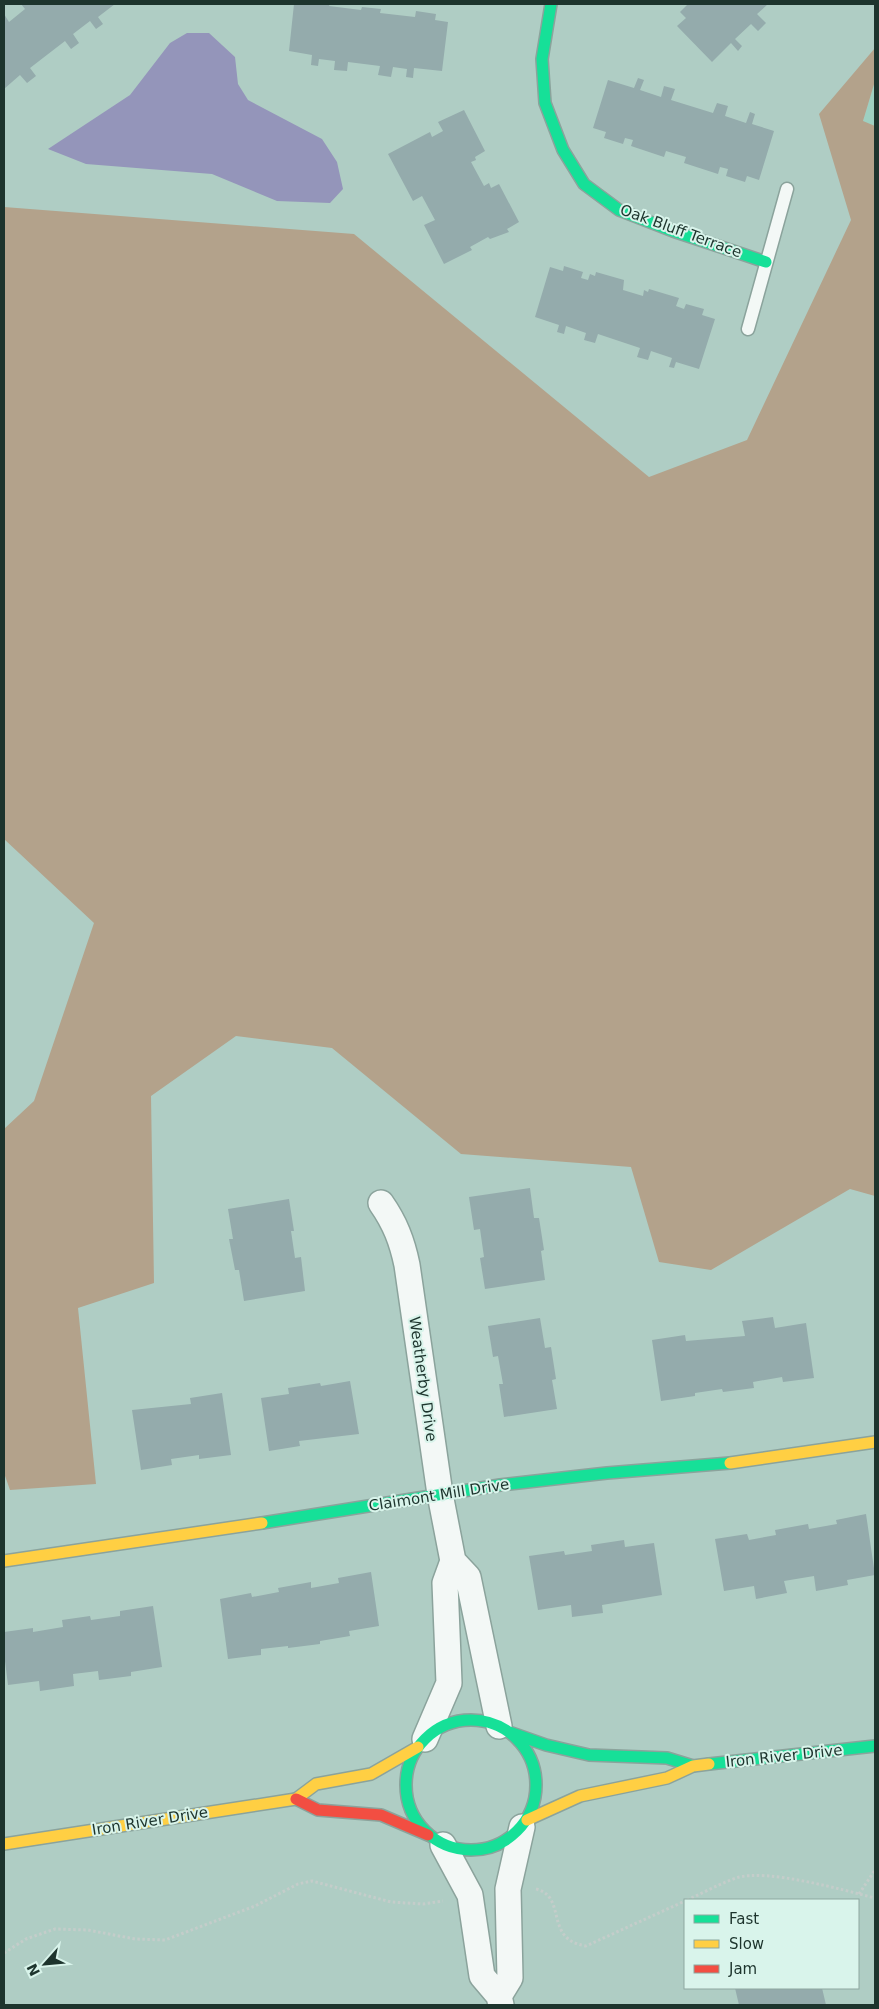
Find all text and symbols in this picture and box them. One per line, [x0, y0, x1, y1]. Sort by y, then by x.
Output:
street label: Oak Bluff Terrace [618, 201, 744, 261]
street label: Weatherby Drive [405, 1315, 441, 1443]
street label: Claimont Mill Drive [367, 1475, 511, 1515]
street label: Iron River Drive [725, 1741, 843, 1771]
street label: Iron River Drive [91, 1803, 209, 1839]
legend [684, 1899, 859, 1989]
text: Fast [729, 1910, 759, 1928]
text: Slow [729, 1935, 764, 1953]
north arrow [20, 1939, 70, 1989]
text: Jam [728, 1960, 757, 1978]
text: N [24, 1961, 43, 1979]

